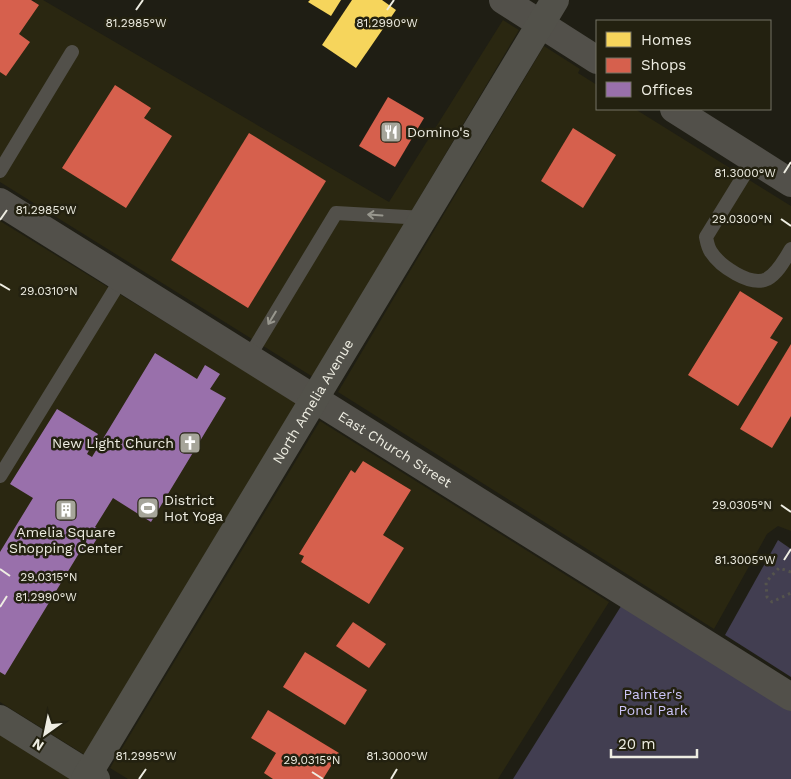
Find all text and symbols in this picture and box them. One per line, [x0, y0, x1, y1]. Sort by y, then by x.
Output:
text: 81.2985°W [105, 16, 167, 30]
text: 81.2990°W [356, 16, 418, 30]
legend [596, 20, 771, 110]
text: Homes [641, 31, 692, 49]
text: Shops [641, 56, 686, 74]
text: Offices [641, 81, 693, 99]
restaurant icon: Domino's [379, 120, 403, 144]
place label: Domino's [407, 124, 470, 140]
text: 81.3000°W [714, 166, 776, 180]
text: 81.2985°W [15, 203, 77, 217]
one-way arrow [368, 211, 384, 220]
text: 29.0300°N [712, 212, 772, 226]
text: 29.0310°N [20, 284, 78, 298]
one-way arrow [267, 311, 277, 325]
street label: North Amelia Avenue [269, 336, 357, 467]
street label: East Church Street [335, 408, 455, 491]
church icon: New Light Church [178, 431, 202, 455]
place label: New Light Church [52, 435, 174, 451]
place label: District Hot Yoga [164, 492, 223, 524]
sports icon: District Hot Yoga [136, 496, 160, 520]
building icon: Amelia Square Shopping Center [54, 498, 78, 522]
text: 29.0305°N [712, 498, 772, 512]
place label: Amelia Square Shopping Center [9, 524, 123, 556]
text: 81.3005°W [714, 553, 776, 567]
text: 29.0315°N [20, 570, 78, 584]
text: 81.2990°W [15, 590, 77, 604]
park label: Painter's Pond Park [618, 686, 688, 718]
north arrow [20, 709, 70, 759]
scale bar [611, 726, 697, 758]
text: N [29, 735, 47, 754]
text: 20 m [618, 735, 656, 753]
text: 81.2995°W [115, 749, 177, 763]
text: 81.3000°W [366, 749, 428, 763]
text: 29.0315°N [283, 753, 341, 767]

